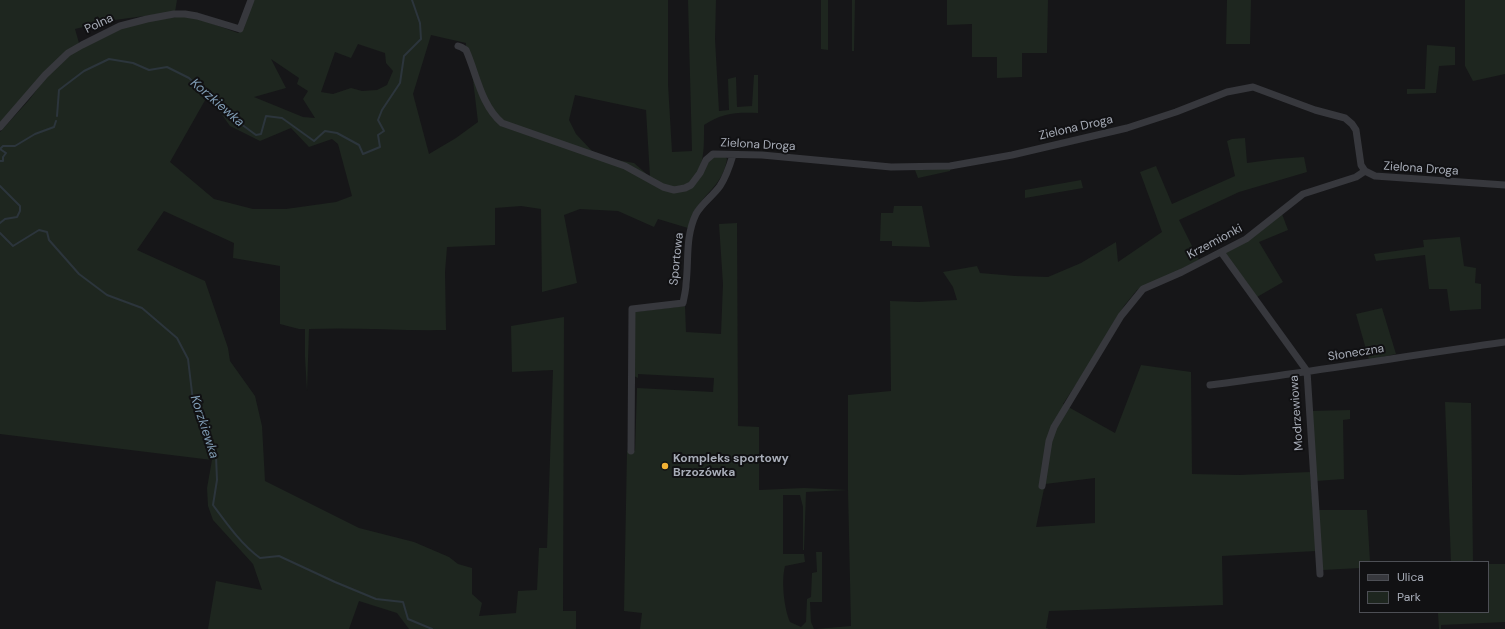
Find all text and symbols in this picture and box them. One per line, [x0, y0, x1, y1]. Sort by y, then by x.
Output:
street label: Polna [82, 11, 116, 37]
water label: Korzkiewka [187, 75, 247, 131]
street label: Zielona Droga [1038, 113, 1114, 143]
street label: Zielona Droga [720, 136, 796, 154]
street label: Zielona Droga [1383, 159, 1459, 179]
street label: Krzemionki [1185, 221, 1245, 263]
street label: Sportowa [667, 232, 687, 286]
street label: Słoneczna [1327, 341, 1385, 365]
street label: Modrzewiowa [1287, 375, 1307, 451]
water label: Korzkiewka [186, 393, 222, 461]
place label: Kompleks sportowy Brzozówka [673, 452, 789, 480]
marker: Kompleks sportowy Brzozówka [660, 461, 670, 471]
legend [1359, 561, 1489, 613]
text: Ulica [1397, 569, 1424, 585]
text: Park [1397, 589, 1421, 605]

